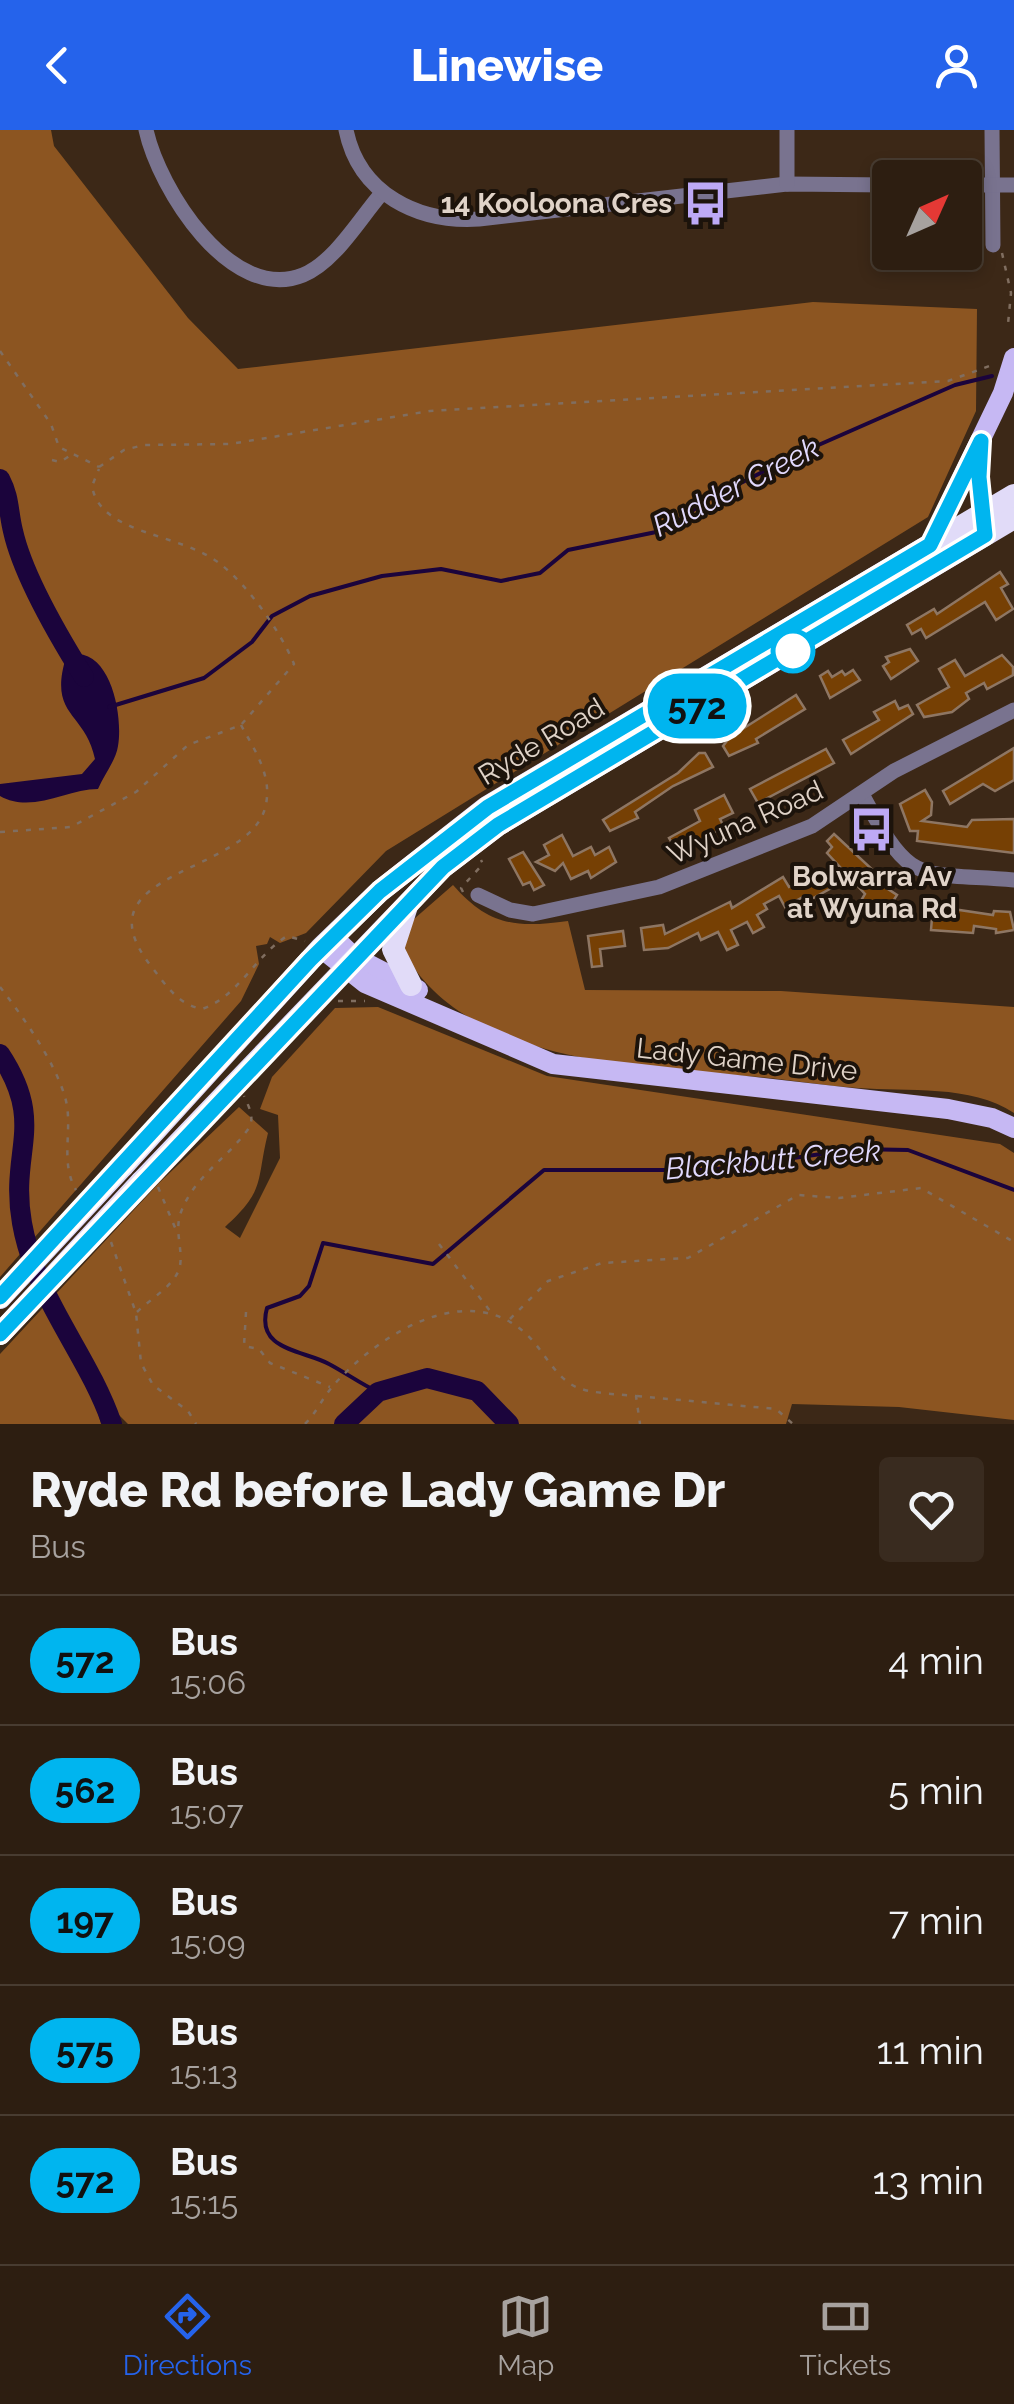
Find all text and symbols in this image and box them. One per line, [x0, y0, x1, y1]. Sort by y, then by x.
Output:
icon: back [30, 38, 85, 93]
icon: person [929, 38, 984, 93]
text: Linewise [411, 39, 603, 92]
north arrow [872, 160, 982, 270]
map controls [872, 160, 982, 270]
bus stop icon: 14 Kooloona Cres [681, 179, 729, 227]
place label: 14 Kooloona Cres [441, 187, 672, 220]
water label: Rudder Creek [647, 430, 825, 544]
unlabelled marker [772, 630, 814, 672]
line badge: 572 [640, 674, 754, 738]
text: 572 [668, 686, 726, 727]
street label: Ryde Road [472, 691, 610, 792]
street label: Wyuna Road [662, 773, 828, 871]
bus stop icon: Bolwarra Av at Wyuna Rd [848, 806, 896, 854]
place label: Bolwarra Av at Wyuna Rd [787, 860, 957, 925]
street label: Lady Game Drive [635, 1031, 859, 1088]
water label: Blackbutt Creek [664, 1133, 882, 1186]
button: heart [879, 1457, 984, 1562]
text: Ryde Rd before Lady Game Dr [30, 1462, 725, 1518]
text: Bus [30, 1528, 86, 1565]
text: Bus [170, 1619, 238, 1664]
text: 4 min [888, 1638, 984, 1683]
text: 572 [56, 1640, 114, 1681]
text: 15:06 [170, 1664, 246, 1701]
text: Bus [170, 1749, 238, 1794]
text: 5 min [888, 1768, 984, 1813]
text: 562 [55, 1770, 115, 1811]
text: 15:07 [170, 1794, 244, 1831]
text: Bus [170, 1879, 238, 1924]
text: 7 min [889, 1898, 984, 1943]
text: 197 [56, 1900, 114, 1941]
text: 15:09 [170, 1924, 246, 1961]
text: Bus [170, 2009, 238, 2054]
text: 11 min [876, 2028, 984, 2073]
text: 575 [56, 2030, 114, 2071]
text: 15:13 [170, 2054, 238, 2091]
text: Bus [170, 2139, 238, 2184]
text: 13 min [872, 2158, 984, 2203]
text: 572 [56, 2160, 114, 2201]
text: 15:15 [170, 2184, 238, 2221]
tab: Directions [123, 2289, 252, 2382]
tab: Map [497, 2289, 554, 2382]
tab: Tickets [799, 2289, 891, 2382]

